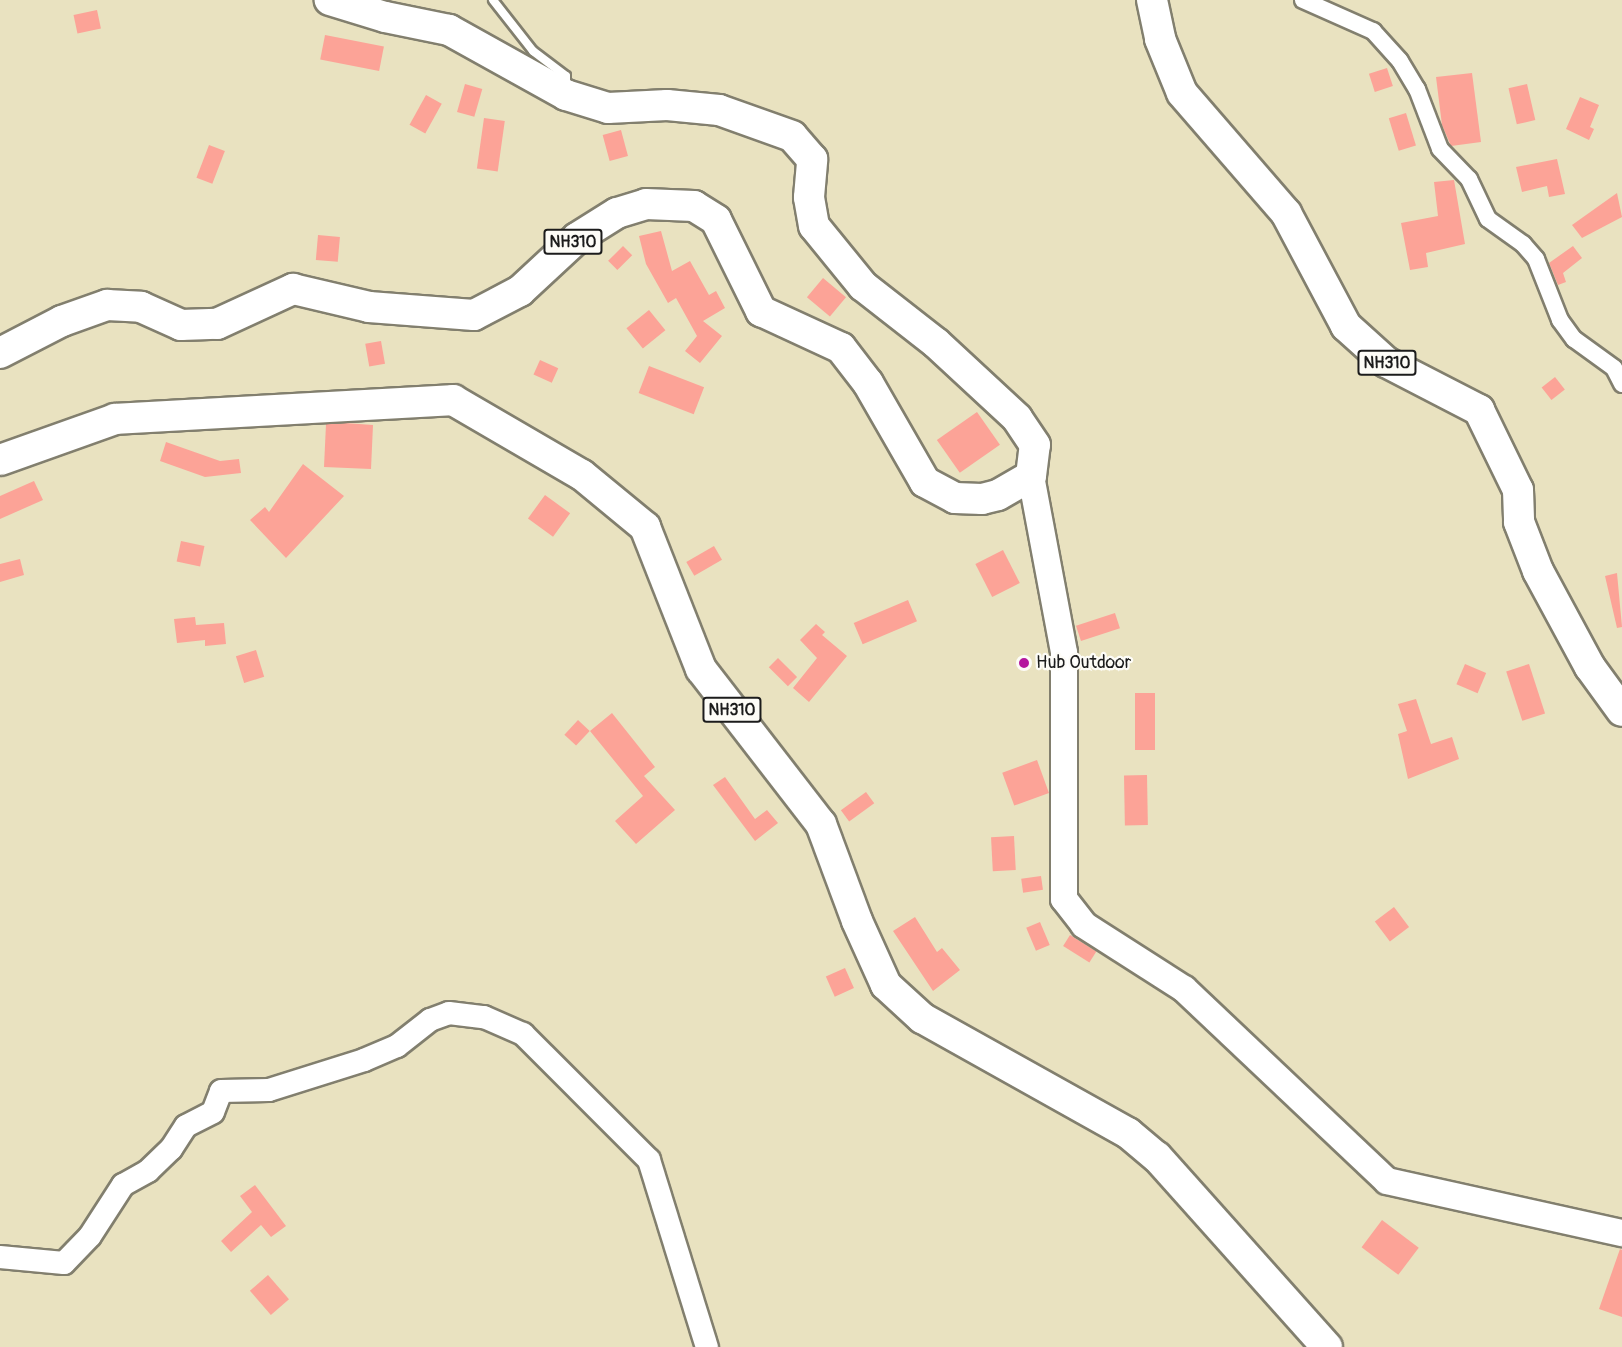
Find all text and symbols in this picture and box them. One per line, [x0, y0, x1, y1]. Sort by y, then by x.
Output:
road number: NH310 [543, 229, 603, 255]
road number: NH310 [1357, 350, 1417, 376]
place label: Hub Outdoor [1036, 652, 1131, 674]
marker: Hub Outdoor [1017, 656, 1031, 670]
road number: NH310 [702, 697, 762, 723]

